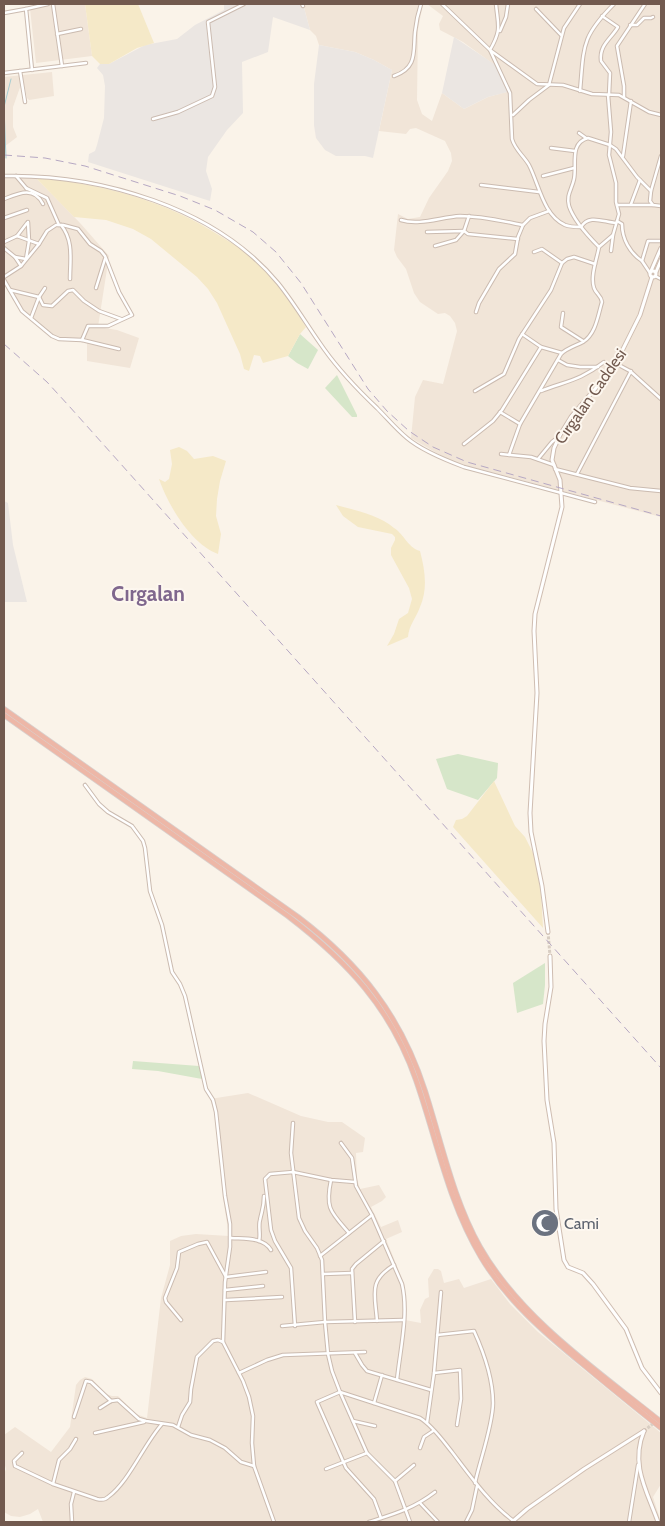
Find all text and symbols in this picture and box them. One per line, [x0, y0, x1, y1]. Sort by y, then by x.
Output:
street label: Cırgalan Caddesi [551, 345, 630, 448]
district label: Cırgalan [111, 581, 185, 606]
mosque icon: Cami [530, 1208, 560, 1238]
place label: Cami [564, 1214, 599, 1233]

